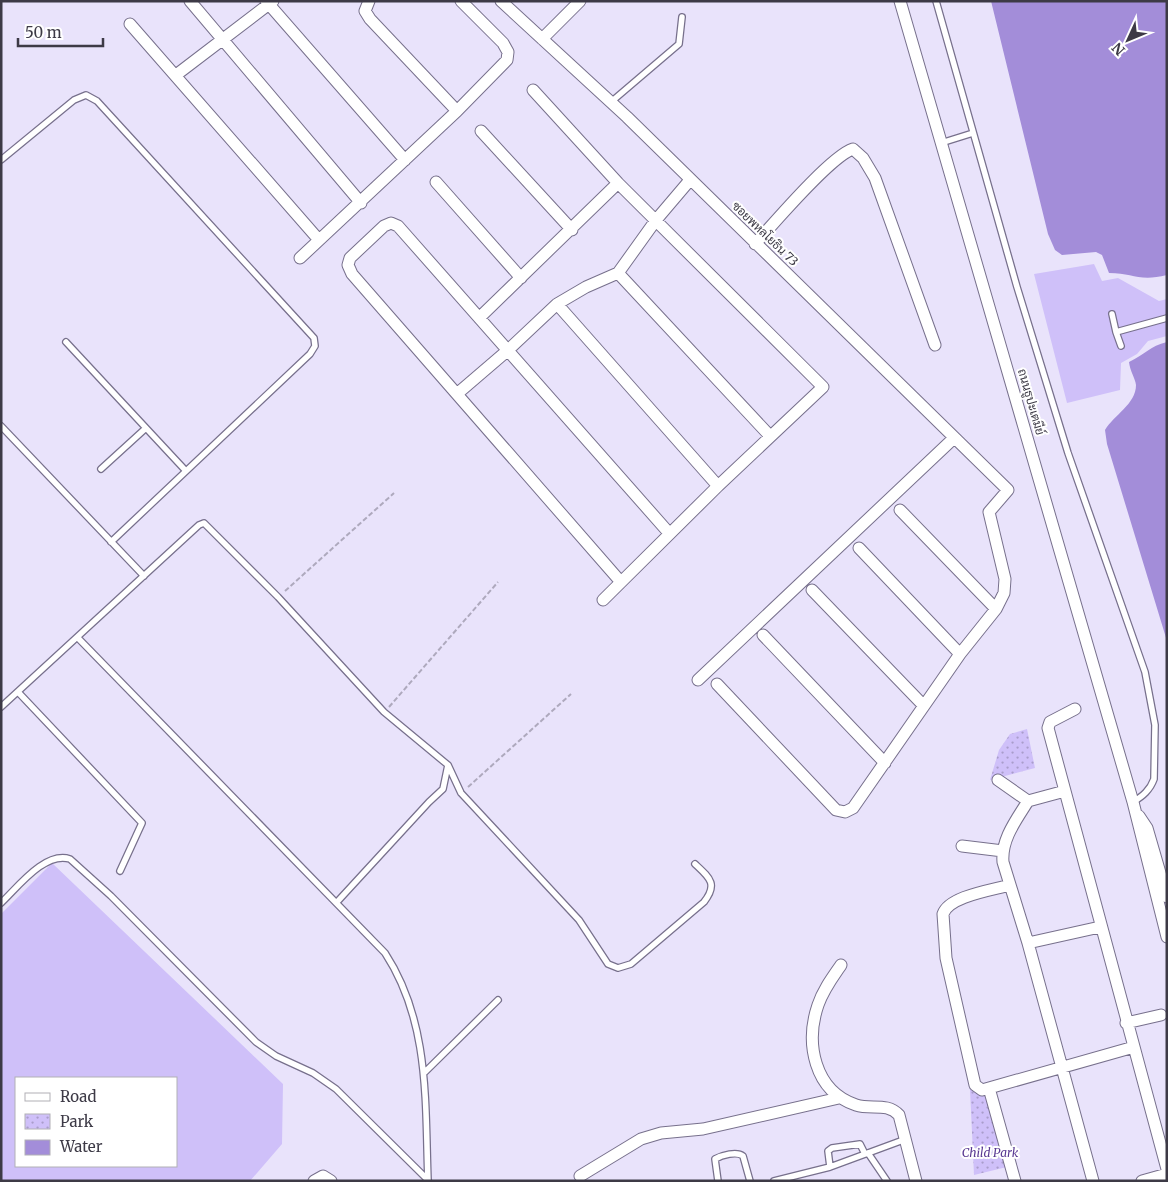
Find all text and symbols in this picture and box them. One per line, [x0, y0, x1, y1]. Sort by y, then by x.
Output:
scale bar [18, 15, 102, 47]
north arrow [1103, 15, 1153, 65]
text: 50 m [25, 23, 62, 42]
text: N [1108, 39, 1129, 59]
street label: ซอยพหลโยธิน 73 [729, 198, 802, 269]
street label: ถนนธูปะเตมีย์ [1014, 367, 1048, 437]
legend [15, 1077, 178, 1167]
text: Road [60, 1087, 96, 1106]
text: Park [60, 1112, 94, 1131]
text: Water [59, 1137, 103, 1156]
park label: Child Park [962, 1145, 1019, 1160]

